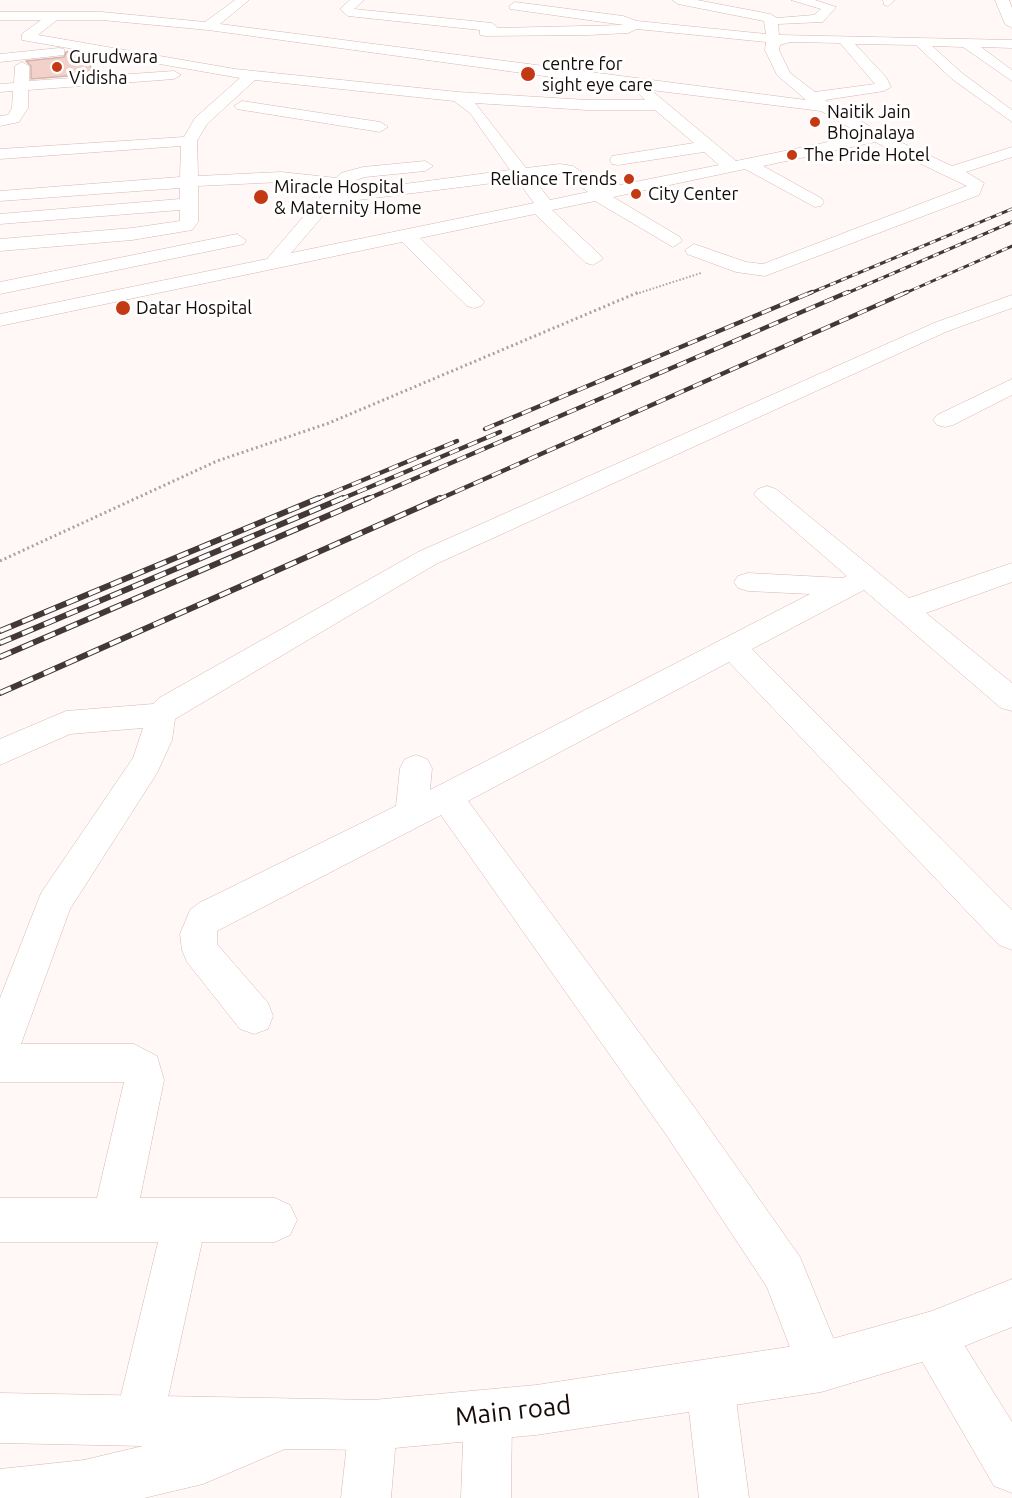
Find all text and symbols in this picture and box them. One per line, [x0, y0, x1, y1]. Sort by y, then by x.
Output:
place label: Gurudwara Vidisha [69, 46, 158, 88]
place label: centre for sight eye care [542, 53, 653, 96]
marker: Gurudwara Vidisha [50, 60, 64, 74]
marker: centre for sight eye care [519, 65, 537, 83]
place label: Naitik Jain Bhojnalaya [827, 101, 915, 144]
marker: Naitik Jain Bhojnalaya [808, 115, 822, 129]
place label: The Pride Hotel [804, 144, 930, 166]
marker: The Pride Hotel [785, 148, 799, 162]
place label: Reliance Trends [490, 168, 617, 190]
marker: Reliance Trends [622, 172, 636, 186]
place label: Miracle Hospital & Maternity Home [274, 176, 422, 219]
place label: City Center [648, 183, 738, 205]
marker: City Center [629, 187, 643, 201]
marker: Miracle Hospital & Maternity Home [252, 188, 270, 206]
place label: Datar Hospital [136, 297, 252, 319]
marker: Datar Hospital [114, 299, 132, 317]
street label: Main road [453, 1389, 573, 1433]

